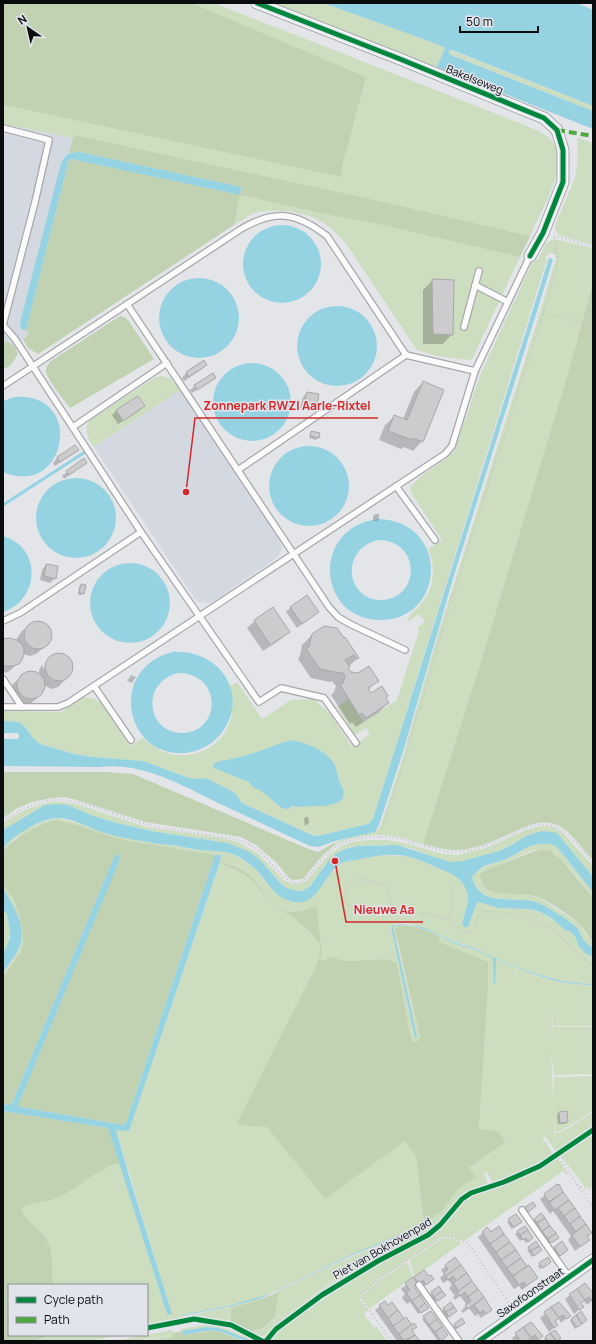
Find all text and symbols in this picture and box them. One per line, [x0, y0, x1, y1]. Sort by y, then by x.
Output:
north arrow [8, 8, 48, 48]
scale bar [460, 8, 538, 34]
text: N [15, 11, 30, 28]
text: 50 m [466, 13, 493, 30]
street label: Bakelseweg [444, 61, 506, 97]
callout: Zonnepark RWZI Aarle-Rixtel [195, 394, 378, 418]
text: Zonnepark RWZI Aarle-Rixtel [203, 397, 371, 414]
callout: Nieuwe Aa [346, 898, 423, 922]
text: Nieuwe Aa [354, 901, 414, 918]
street label: Piet van Bokhovenpad [330, 1214, 434, 1282]
street label: Saxofoonstraat [493, 1263, 567, 1321]
legend [8, 1284, 148, 1336]
text: Cycle path [44, 1291, 103, 1308]
text: Path [44, 1311, 70, 1328]

